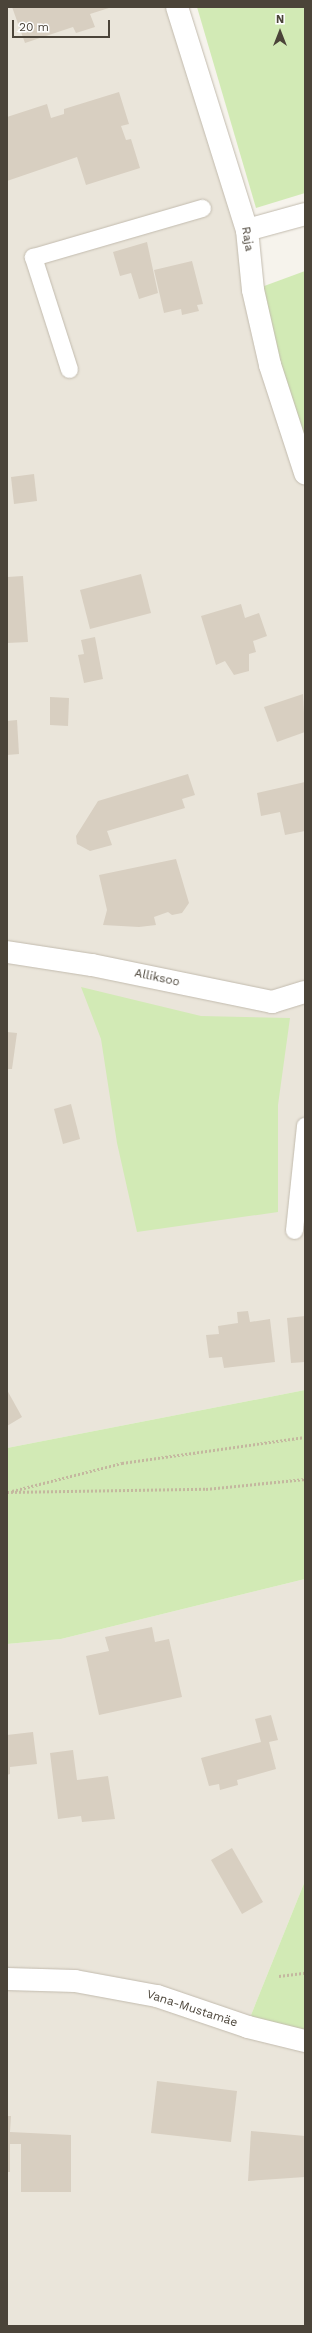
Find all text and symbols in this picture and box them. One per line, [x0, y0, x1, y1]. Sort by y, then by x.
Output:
scale bar [14, 12, 112, 38]
north arrow [260, 12, 300, 52]
text: N [276, 13, 284, 26]
text: 20 m [19, 20, 49, 34]
street label: Raja [238, 226, 256, 252]
street label: Alliksoo [133, 966, 181, 990]
street label: Vana-Mustamäe [145, 1987, 239, 2031]

